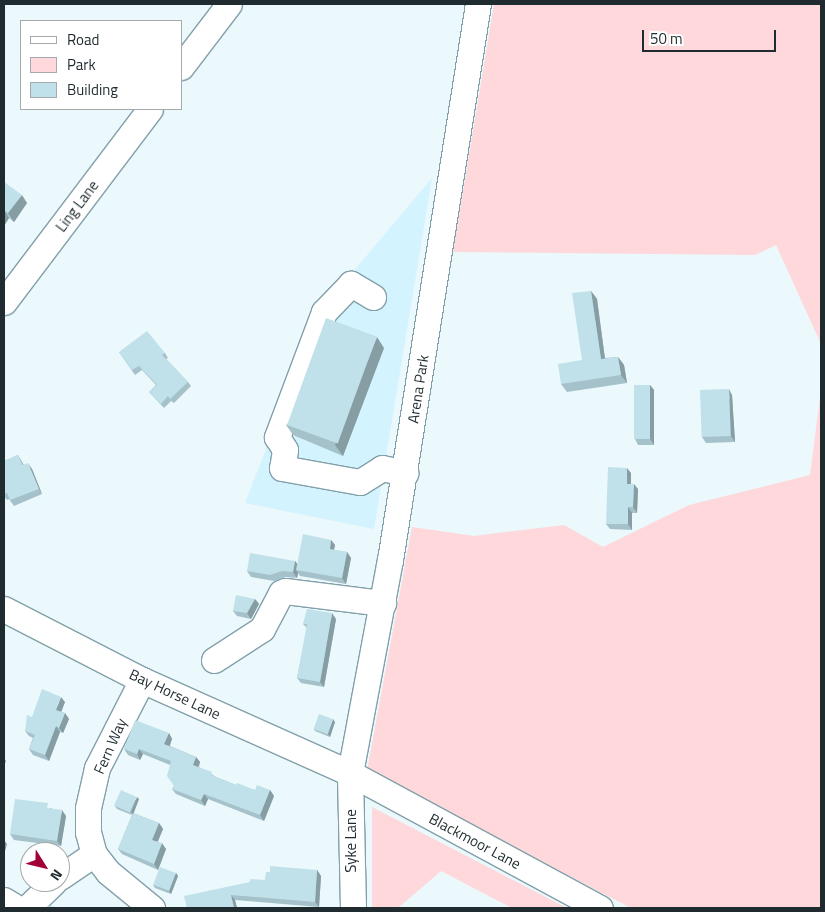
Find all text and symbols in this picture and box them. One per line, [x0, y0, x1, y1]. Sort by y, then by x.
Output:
legend [20, 20, 182, 110]
scale bar [645, 20, 779, 52]
text: 50 m [650, 27, 683, 50]
text: Road [67, 28, 99, 51]
text: Park [67, 53, 96, 76]
text: Building [67, 78, 118, 101]
street label: Ling Lane [52, 177, 102, 235]
street label: Arena Park [404, 353, 432, 425]
street label: Bay Horse Lane [127, 665, 223, 723]
street label: Fern Way [90, 715, 130, 777]
street label: Syke Lane [342, 809, 360, 873]
street label: Blackmoor Lane [426, 809, 524, 873]
north arrow [20, 842, 70, 892]
text: N [45, 865, 68, 886]

